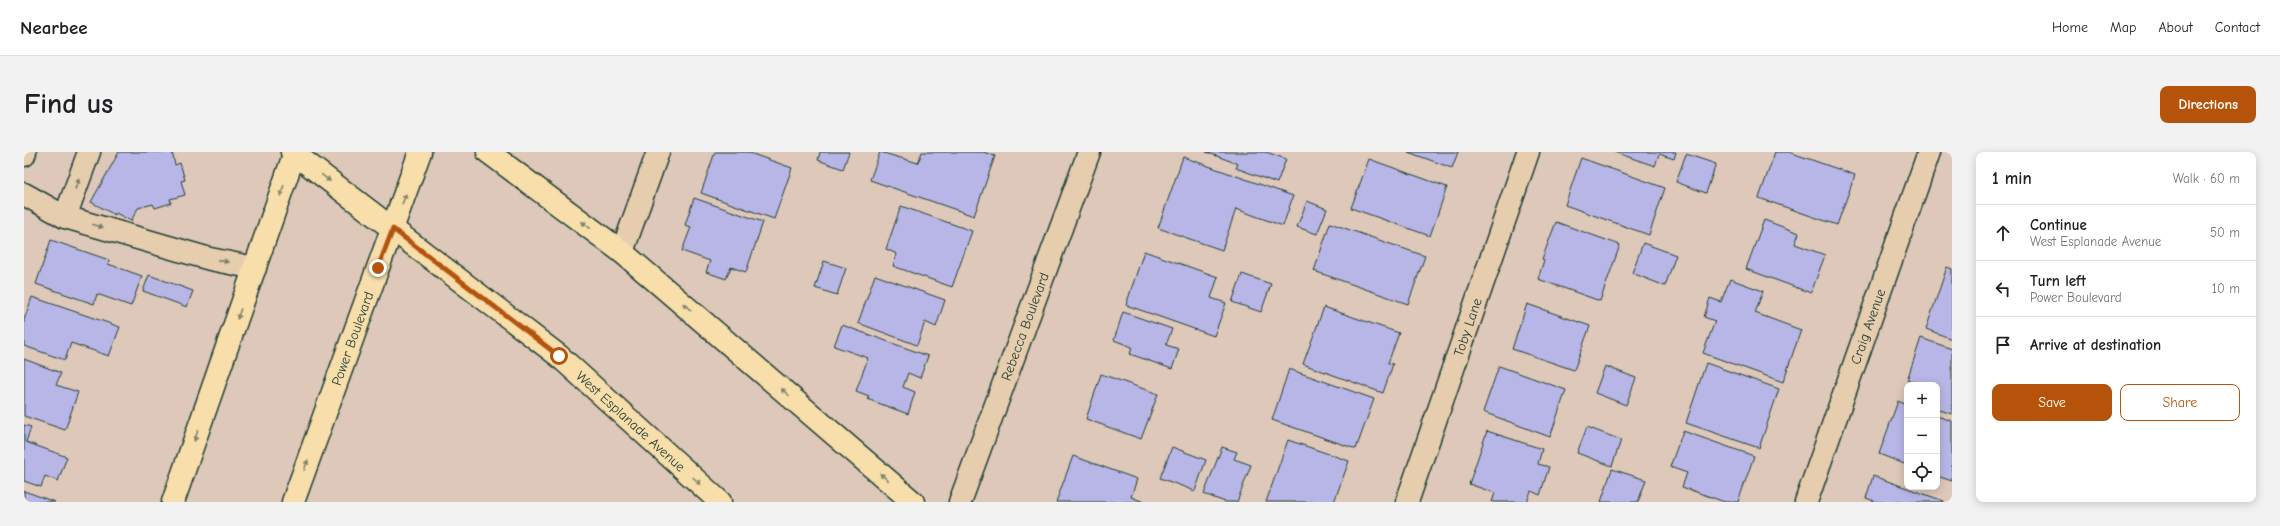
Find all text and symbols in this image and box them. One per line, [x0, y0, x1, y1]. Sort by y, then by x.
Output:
text: Nearbee [20, 17, 88, 39]
text: Home [2052, 19, 2088, 36]
text: Map [2110, 19, 2136, 36]
text: About [2158, 19, 2193, 36]
text: Contact [2215, 19, 2260, 36]
button: Directions [2160, 86, 2256, 123]
text: Find us [24, 88, 113, 120]
text: 1 min [1992, 169, 2032, 188]
text: Walk · 60 m [2173, 171, 2240, 186]
one-way arrow [320, 173, 331, 182]
one-way arrow [74, 178, 80, 190]
one-way arrow [278, 185, 284, 197]
one-way arrow [401, 192, 407, 204]
text: Continue [2030, 216, 2087, 234]
one-way arrow [581, 221, 591, 229]
icon: ahead [1992, 222, 2014, 244]
one-way arrow [92, 223, 104, 229]
text: 50 m [2210, 225, 2240, 240]
text: West Esplanade Avenue [2030, 234, 2161, 249]
one-way arrow [217, 258, 229, 264]
route end [369, 259, 387, 277]
street label: Rebecca Boulevard [997, 270, 1052, 383]
text: Turn left [2030, 272, 2086, 290]
icon: left [1992, 278, 2014, 300]
text: 10 m [2212, 281, 2240, 296]
street label: Craig Avenue [1847, 286, 1889, 367]
street label: Power Boulevard [328, 289, 377, 388]
text: Power Boulevard [2030, 290, 2122, 305]
street label: Toby Lane [1450, 296, 1485, 359]
one-way arrow [682, 303, 691, 312]
one-way arrow [235, 308, 241, 320]
icon: arrive [1992, 334, 2014, 356]
text: Arrive at destination [2030, 336, 2161, 354]
route start [550, 347, 568, 365]
street label: West Esplanade Avenue [573, 367, 689, 475]
map controls [1904, 382, 1940, 490]
button: + [1904, 382, 1940, 418]
button: Save [1992, 384, 2112, 421]
button: Share [2120, 384, 2240, 421]
one-way arrow [780, 387, 790, 396]
button: − [1904, 418, 1940, 454]
one-way arrow [192, 431, 198, 443]
button: locate [1904, 454, 1940, 490]
one-way arrow [304, 459, 310, 471]
one-way arrow [878, 472, 889, 481]
one-way arrow [692, 476, 702, 486]

